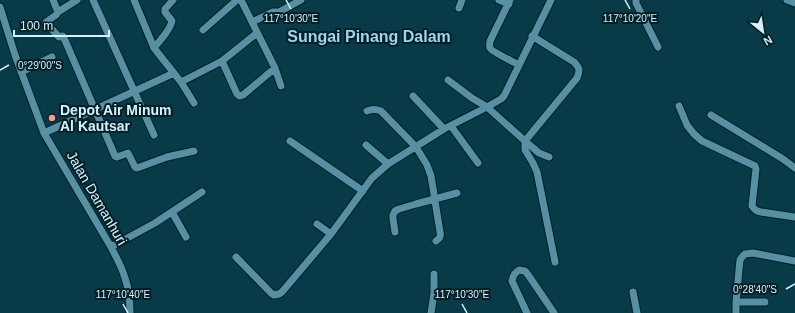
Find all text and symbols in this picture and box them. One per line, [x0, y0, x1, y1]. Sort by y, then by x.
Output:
scale bar [14, 12, 109, 38]
north arrow [743, 12, 783, 52]
text: 117°10'30"E [264, 13, 318, 24]
text: 117°10'20"E [603, 13, 657, 24]
text: 100 m [20, 19, 53, 33]
district label: Sungai Pinang Dalam [287, 28, 451, 45]
text: N [762, 33, 774, 48]
text: 0°29'00"S [18, 60, 62, 71]
place label: Depot Air Minum Al Kautsar [60, 102, 171, 134]
marker: Depot Air Minum Al Kautsar [47, 113, 57, 123]
street label: Jalan Damanhuri [64, 148, 130, 248]
text: 0°28'40"S [733, 284, 777, 295]
text: 117°10'40"E [96, 289, 150, 300]
text: 117°10'30"E [435, 289, 489, 300]

